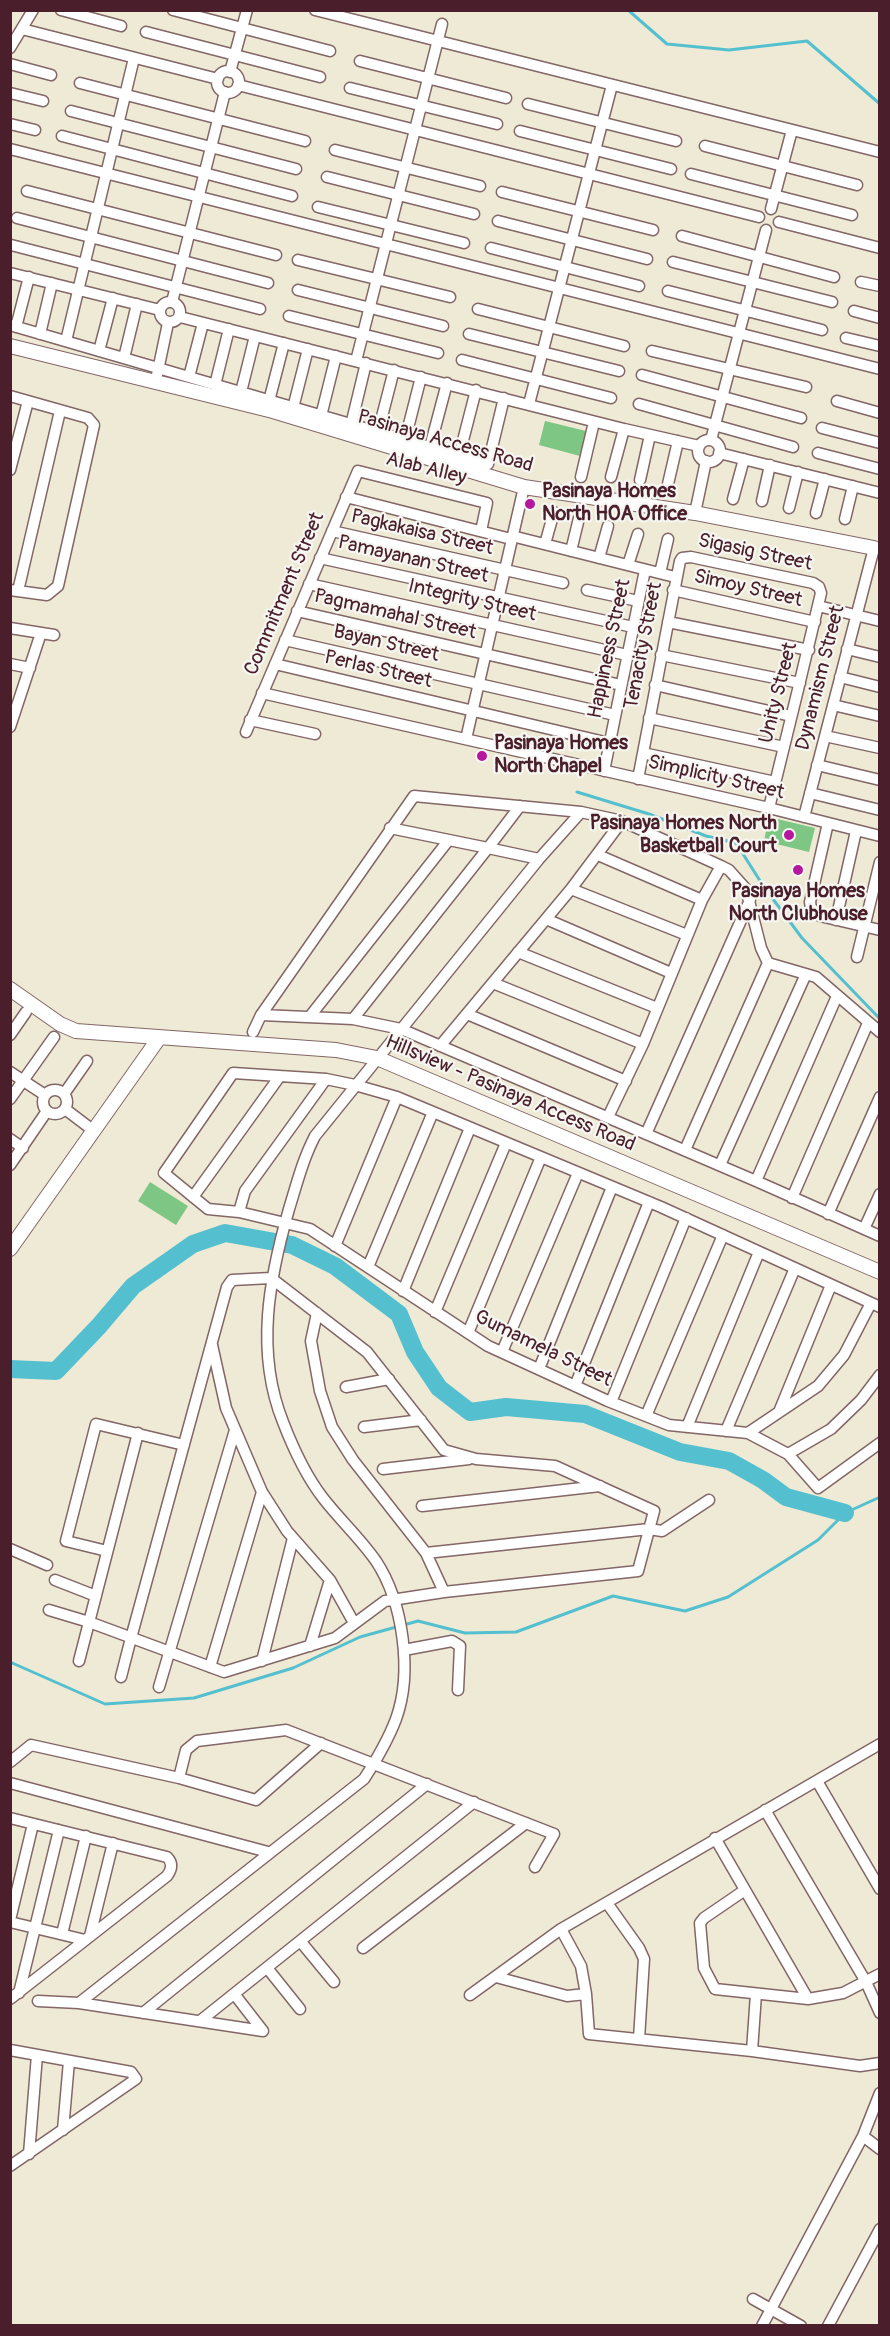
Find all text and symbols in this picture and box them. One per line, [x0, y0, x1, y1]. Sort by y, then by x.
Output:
street label: Pasinaya Access Road [354, 405, 536, 479]
street label: Alab Alley [383, 447, 469, 491]
place label: Pasinaya Homes North HOA Office [542, 480, 687, 527]
marker: Pasinaya Homes North HOA Office [523, 497, 537, 511]
street label: Pagkakaisa Street [349, 505, 495, 561]
street label: Commitment Street [240, 509, 330, 679]
street label: Sigasig Street [696, 529, 814, 577]
street label: Pamayanan Street [335, 531, 491, 589]
street label: Simoy Street [692, 565, 804, 613]
street label: Integrity Street [406, 575, 538, 627]
street label: Happiness Street [584, 577, 636, 721]
street label: Tenacity Street [620, 580, 668, 712]
street label: Pagmamahal Street [312, 585, 478, 645]
street label: Dynamism Street [791, 603, 851, 753]
street label: Bayan Street [331, 620, 441, 668]
street label: Unity Street [755, 640, 803, 746]
street label: Perlas Street [322, 646, 434, 694]
place label: Pasinaya Homes North Chapel [494, 732, 628, 779]
marker: Pasinaya Homes North Chapel [475, 749, 489, 763]
street label: Simplicity Street [646, 751, 786, 805]
place label: Pasinaya Homes North Basketball Court [590, 812, 777, 859]
marker: Pasinaya Homes North Basketball Court [782, 828, 796, 842]
marker: Pasinaya Homes North Clubhouse [791, 863, 805, 877]
place label: Pasinaya Homes North Clubhouse [728, 880, 868, 927]
street label: Hillsview - Pasinaya Access Road [381, 1030, 639, 1158]
street label: Gumamela Street [470, 1305, 616, 1393]

